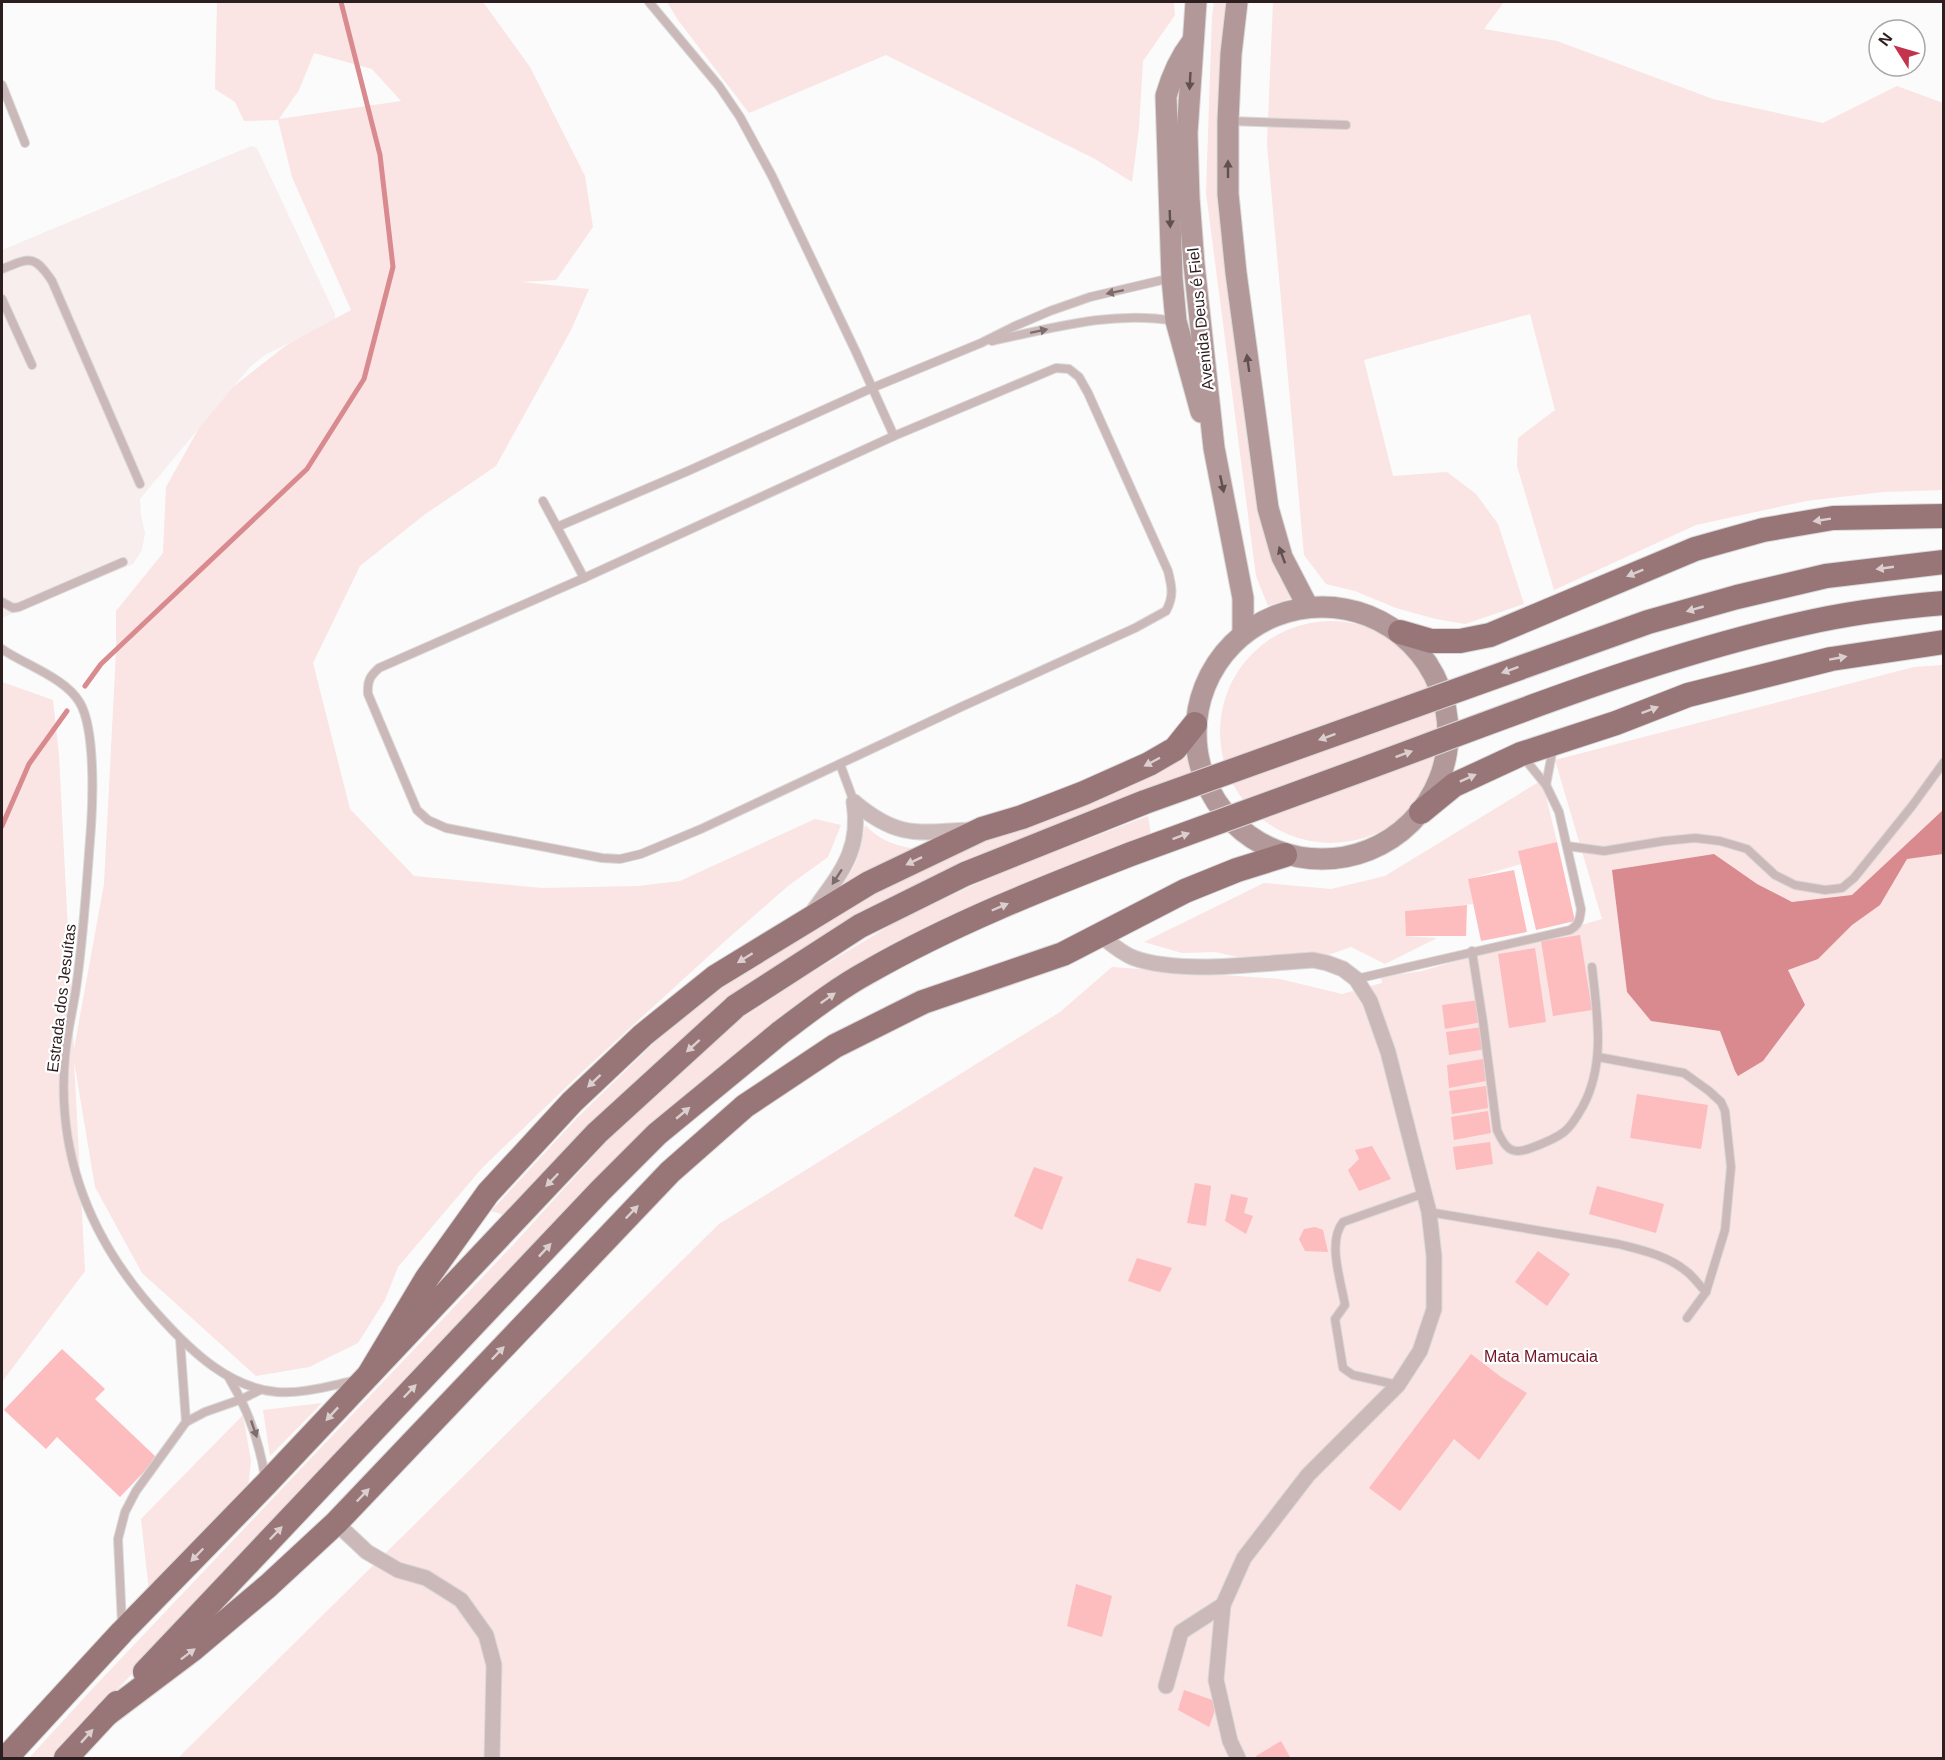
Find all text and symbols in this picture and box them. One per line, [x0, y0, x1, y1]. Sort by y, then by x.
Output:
north arrow [1867, 18, 1927, 78]
text: N [1875, 30, 1896, 49]
one-way arrow [1185, 71, 1195, 90]
one-way arrow [1223, 160, 1233, 179]
one-way arrow [1165, 210, 1174, 229]
street label: Avenida Deus é Fiel [1185, 247, 1216, 391]
one-way arrow [1105, 288, 1124, 297]
one-way arrow [1029, 326, 1048, 335]
one-way arrow [1244, 353, 1253, 372]
one-way arrow [1217, 474, 1227, 493]
one-way arrow [1813, 516, 1832, 525]
one-way arrow [1276, 546, 1286, 564]
one-way arrow [1876, 563, 1895, 572]
one-way arrow [1626, 568, 1644, 578]
one-way arrow [1686, 604, 1704, 614]
one-way arrow [1829, 653, 1848, 662]
one-way arrow [1501, 666, 1519, 675]
one-way arrow [1642, 705, 1660, 715]
one-way arrow [1318, 732, 1336, 742]
one-way arrow [1395, 749, 1413, 759]
one-way arrow [1143, 757, 1160, 767]
one-way arrow [1459, 773, 1477, 783]
one-way arrow [1173, 830, 1191, 840]
one-way arrow [905, 856, 922, 865]
one-way arrow [832, 869, 843, 885]
one-way arrow [991, 901, 1009, 911]
street label: Estrada dos Jesuítas [44, 923, 79, 1073]
one-way arrow [737, 952, 753, 963]
one-way arrow [819, 992, 835, 1004]
one-way arrow [686, 1039, 701, 1052]
one-way arrow [587, 1074, 602, 1088]
one-way arrow [675, 1107, 690, 1120]
one-way arrow [545, 1173, 559, 1188]
one-way arrow [625, 1205, 638, 1220]
one-way arrow [537, 1243, 551, 1257]
one-way arrow [490, 1347, 504, 1361]
park label: Mata Mamucaia [1484, 1348, 1598, 1365]
one-way arrow [403, 1385, 417, 1399]
one-way arrow [326, 1406, 339, 1421]
one-way arrow [249, 1420, 259, 1438]
one-way arrow [356, 1487, 370, 1502]
one-way arrow [269, 1525, 283, 1540]
one-way arrow [191, 1547, 205, 1561]
one-way arrow [180, 1648, 195, 1660]
one-way arrow [80, 1729, 93, 1744]

